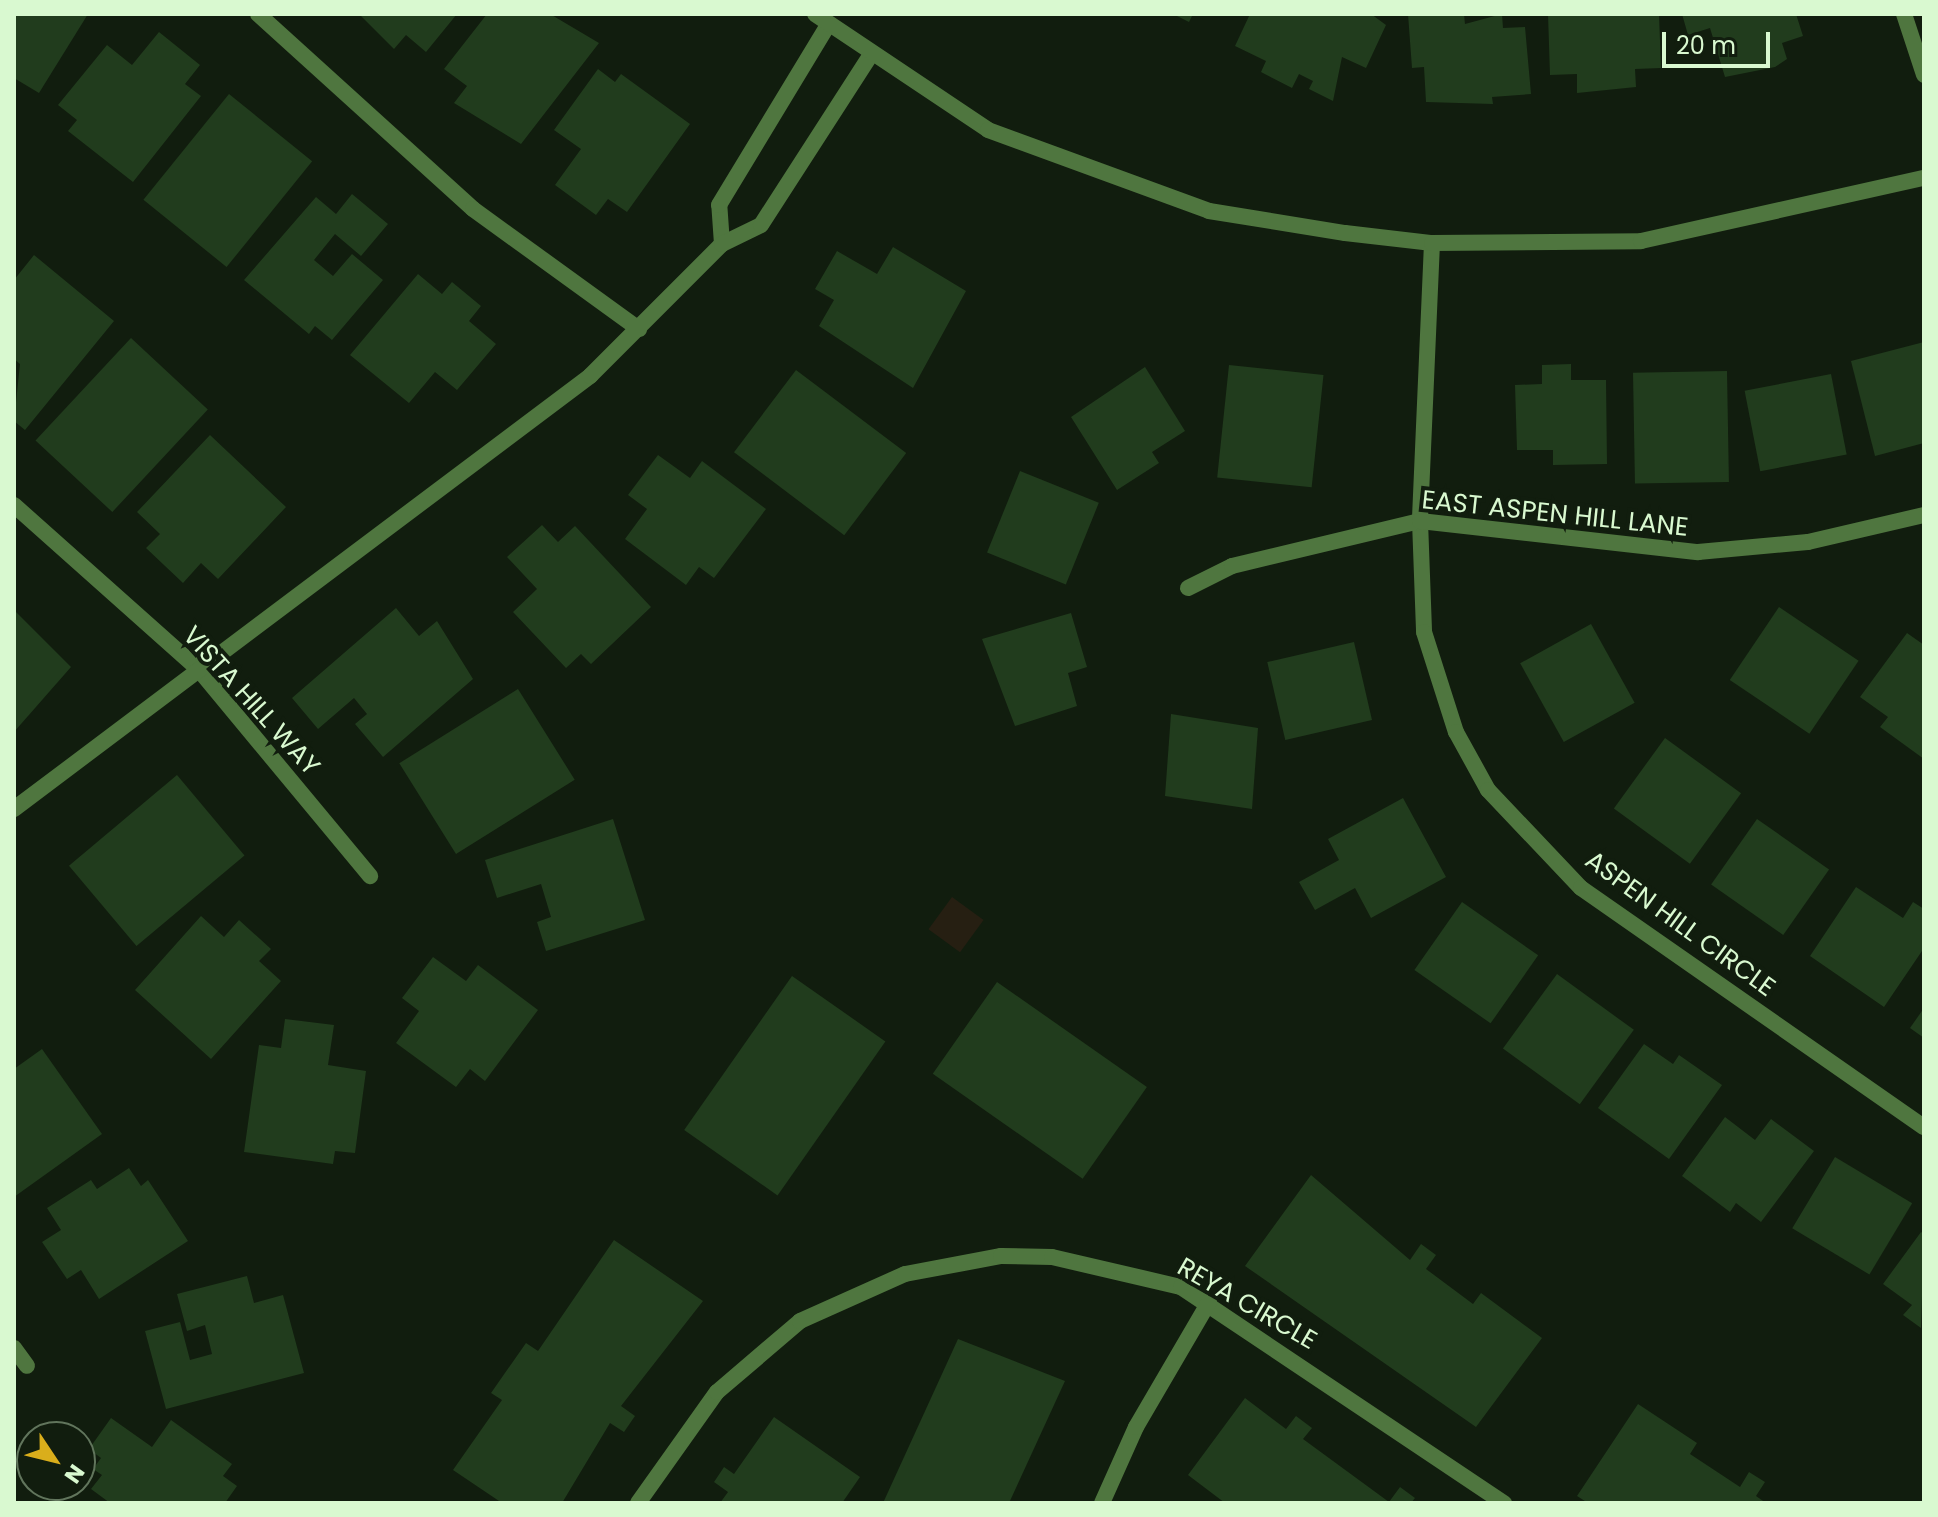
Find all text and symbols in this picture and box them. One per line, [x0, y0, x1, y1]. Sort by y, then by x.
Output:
scale bar [1666, 16, 1774, 66]
text: 20 m [1676, 29, 1736, 62]
street label: EAST ASPEN HILL LANE [1420, 484, 1690, 544]
street label: VISTA HILL WAY [176, 620, 326, 782]
street label: ASPEN HILL CIRCLE [1579, 845, 1781, 1003]
street label: REYA CIRCLE [1172, 1252, 1322, 1356]
north arrow [16, 1421, 96, 1501]
text: N [57, 1458, 92, 1490]

